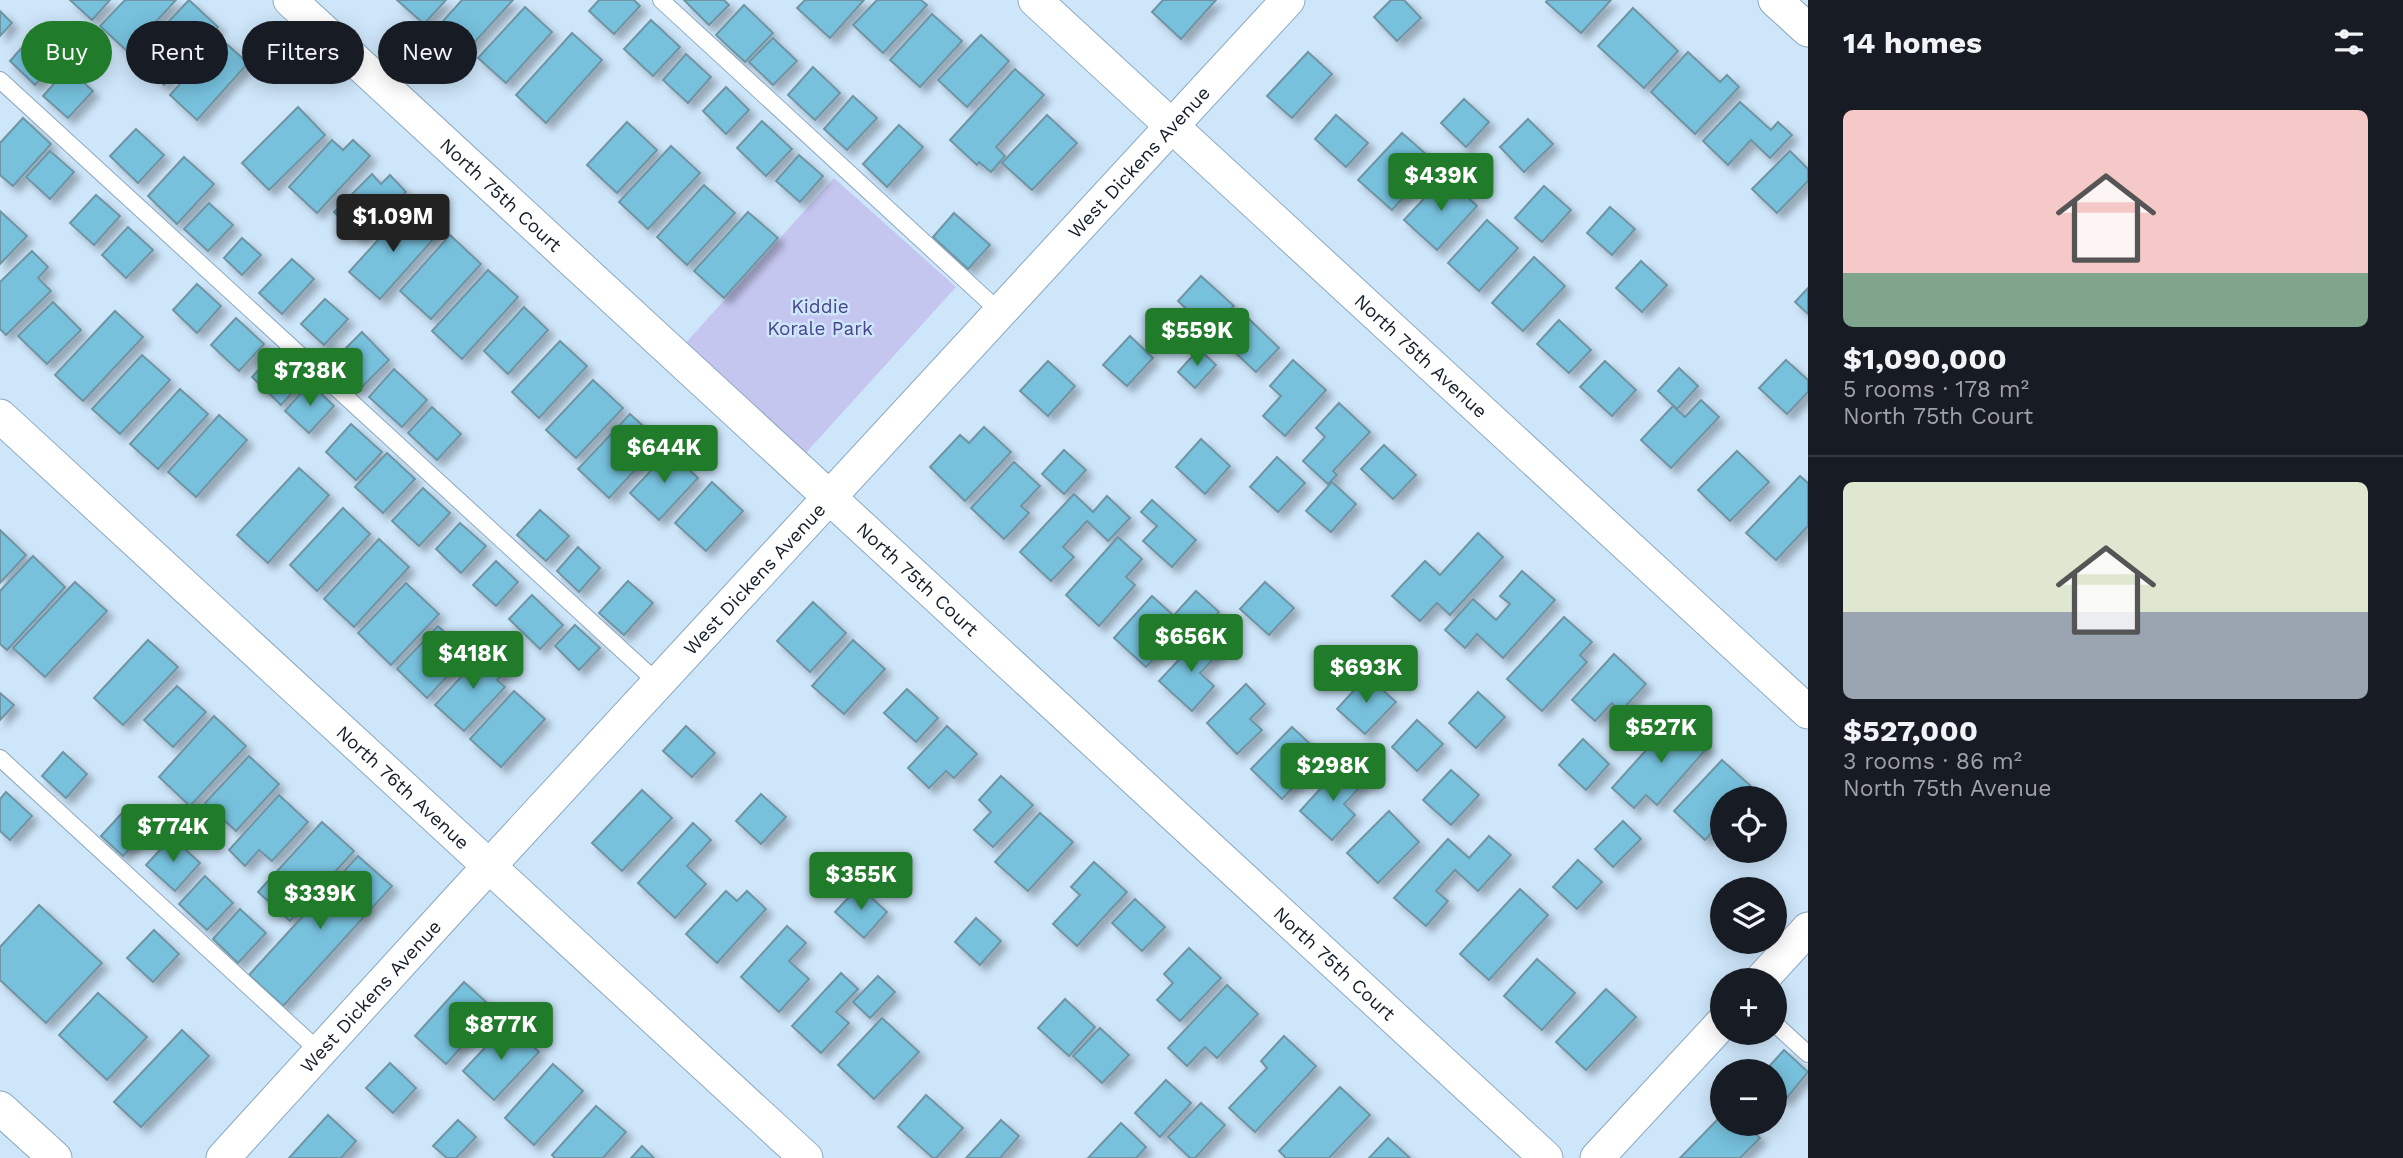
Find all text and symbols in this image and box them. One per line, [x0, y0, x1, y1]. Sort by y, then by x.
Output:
chip: Buy [21, 21, 112, 84]
chip: Rent [126, 21, 228, 84]
chip: Filters [242, 21, 364, 84]
chip: New [378, 21, 477, 84]
icon: filters [2330, 23, 2368, 61]
text: 14 homes [1843, 25, 1982, 60]
street label: West Dickens Avenue [1063, 81, 1215, 243]
street label: North 75th Court [435, 133, 566, 257]
pin: $439K [1392, 154, 1490, 213]
icon: home [2043, 155, 2169, 281]
text: $439K [1404, 162, 1478, 189]
pin: $1.09M [336, 194, 450, 254]
text: $1.09M [352, 203, 434, 230]
street label: North 75th Avenue [1350, 289, 1492, 423]
park label: Kiddie Korale Park [767, 295, 873, 340]
pin: $559K [1148, 308, 1246, 368]
text: $559K [1161, 317, 1233, 344]
text: $1,090,000 [1843, 341, 2007, 376]
pin: $738K [261, 348, 359, 408]
text: $738K [274, 357, 346, 384]
text: 5 rooms · 178 m² [1843, 376, 2029, 403]
text: North 75th Court [1843, 403, 2033, 430]
pin: $644K [615, 426, 713, 485]
text: $644K [627, 434, 701, 461]
street label: West Dickens Avenue [679, 498, 830, 660]
street label: North 75th Court [852, 518, 983, 641]
icon: home [2043, 527, 2169, 653]
pin: $656K [1142, 614, 1240, 674]
text: $656K [1155, 623, 1227, 650]
pin: $418K [424, 632, 522, 691]
text: $418K [438, 640, 508, 667]
pin: $693K [1317, 646, 1415, 705]
text: $693K [1330, 654, 1402, 681]
pin: $527K [1612, 706, 1710, 765]
text: $527,000 [1843, 713, 1978, 748]
text: $527K [1625, 714, 1697, 741]
street label: North 76th Avenue [332, 721, 474, 854]
pin: $298K [1284, 744, 1382, 803]
text: 3 rooms · 86 m² [1843, 748, 2022, 775]
text: $298K [1297, 752, 1369, 779]
text: North 75th Avenue [1843, 775, 2051, 802]
map controls [1710, 786, 1787, 1136]
button: locate [1710, 786, 1787, 863]
pin: $774K [124, 804, 222, 864]
text: $774K [137, 813, 209, 840]
pin: $355K [812, 852, 910, 912]
text: $355K [825, 861, 897, 888]
pin: $339K [271, 872, 369, 931]
button: layers [1710, 877, 1787, 954]
text: $339K [284, 880, 356, 907]
street label: North 75th Court [1269, 902, 1400, 1025]
street label: West Dickens Avenue [295, 915, 446, 1078]
button: + [1710, 968, 1787, 1045]
pin: $877K [452, 1002, 550, 1062]
text: $877K [465, 1011, 537, 1038]
button: − [1710, 1059, 1787, 1136]

